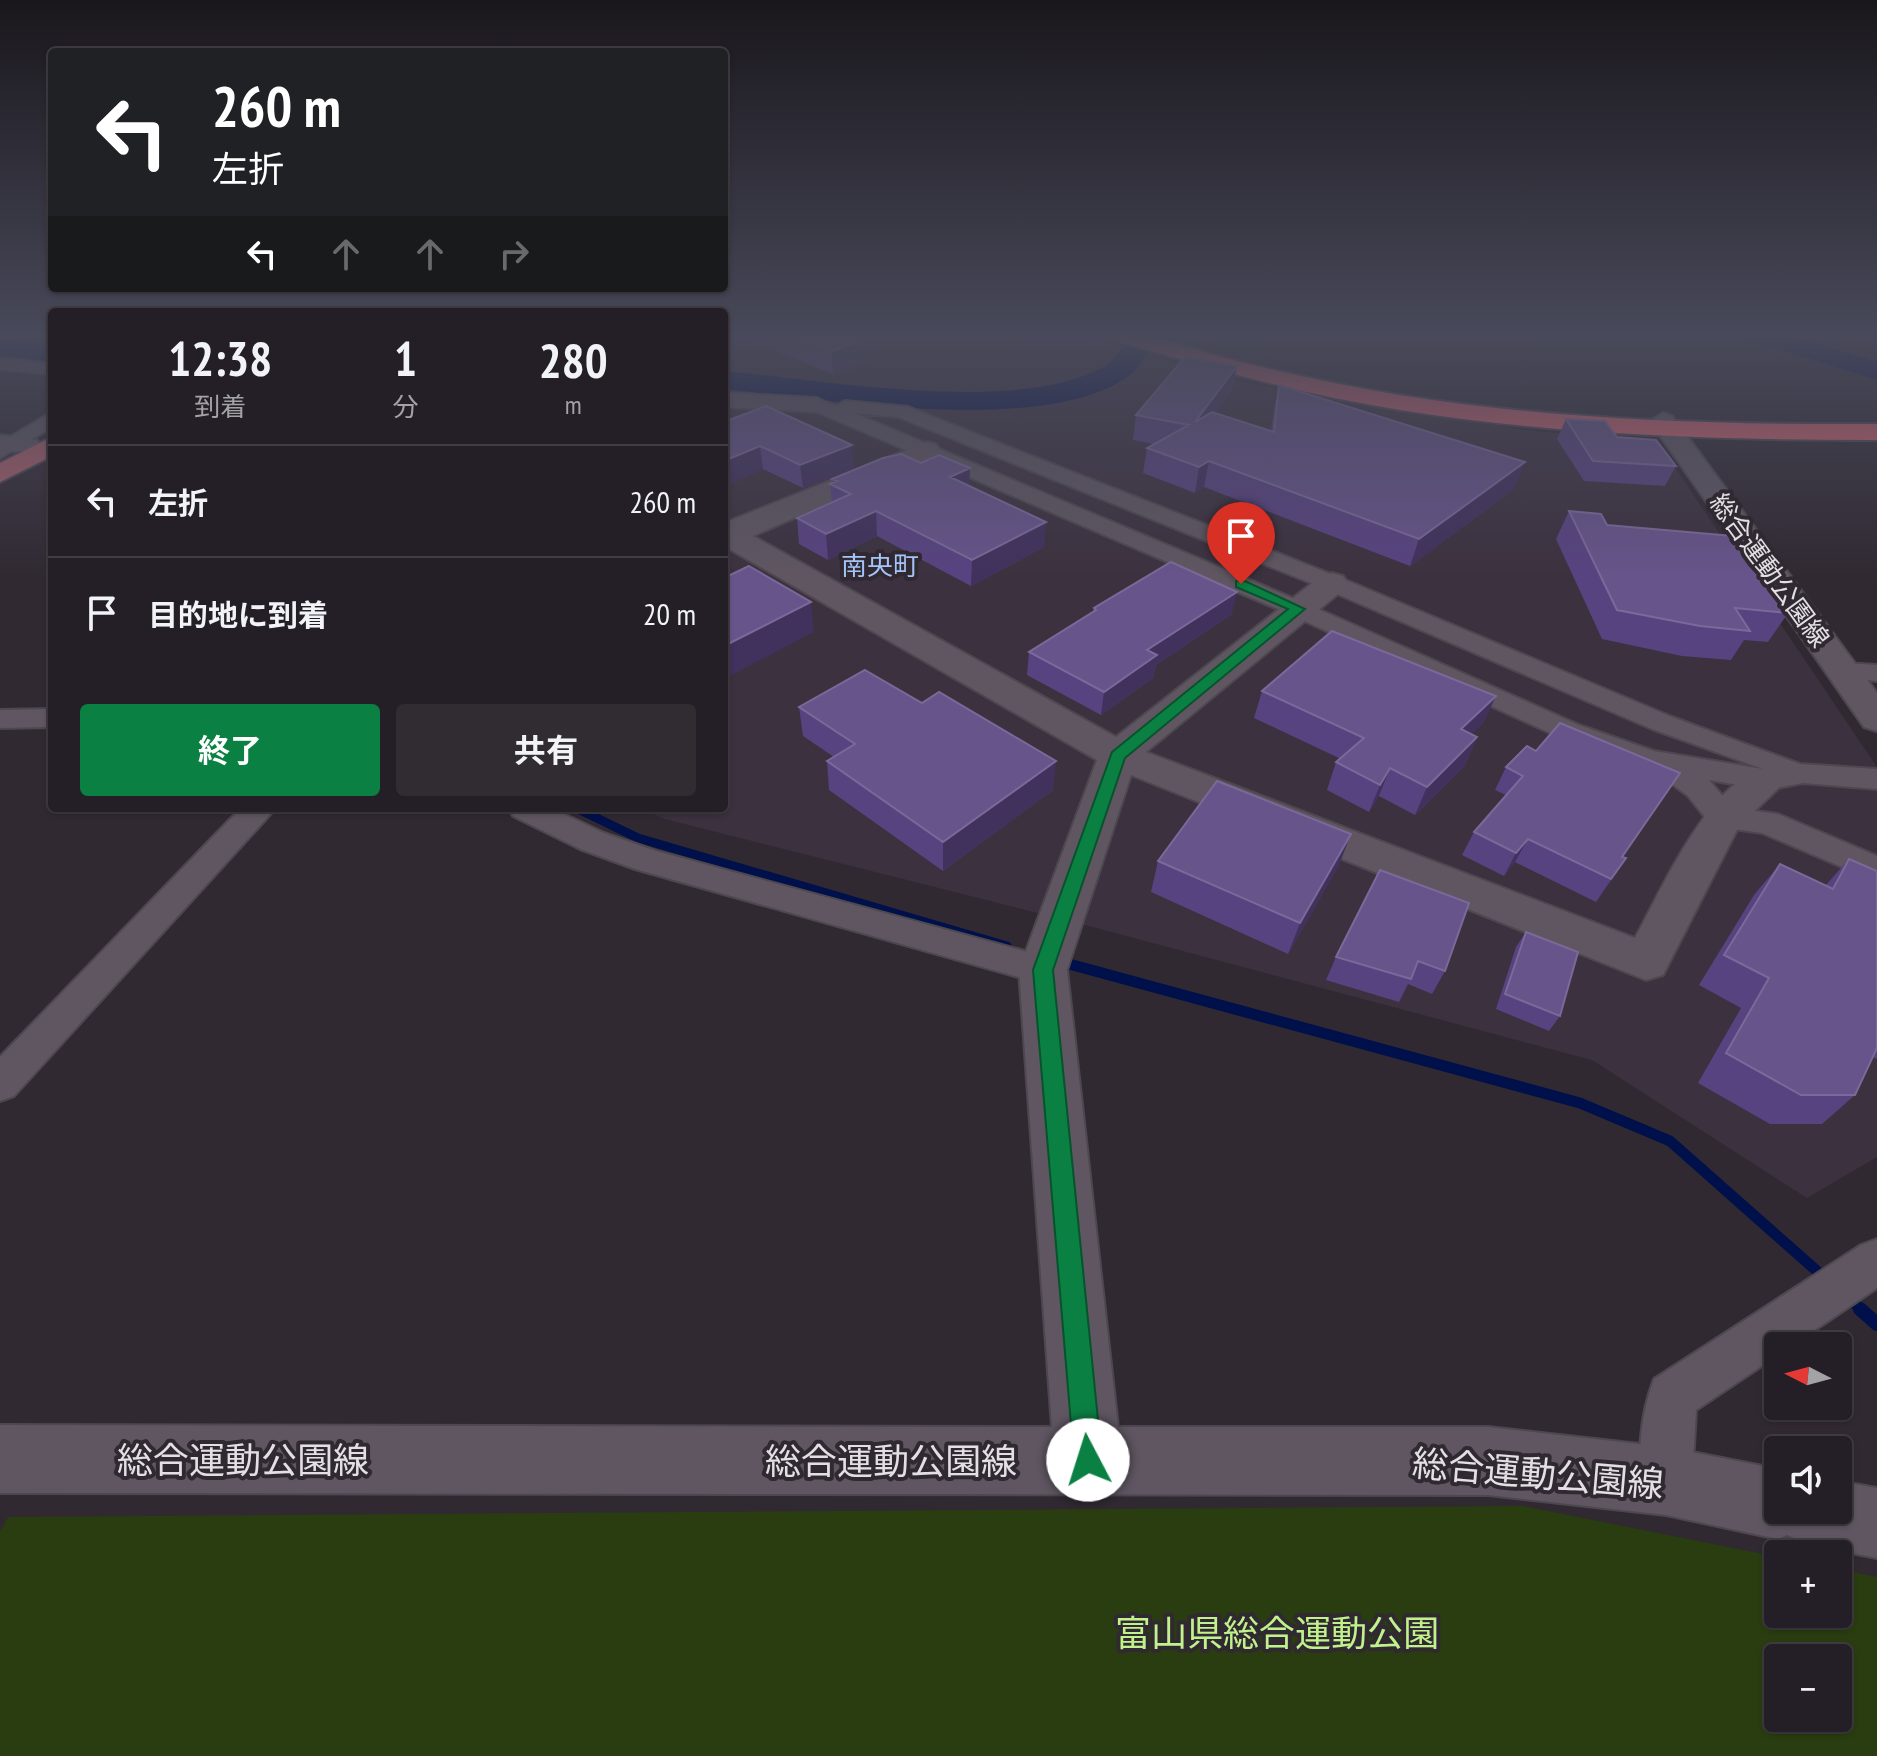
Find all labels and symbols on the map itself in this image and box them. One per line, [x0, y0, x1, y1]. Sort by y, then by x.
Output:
street label: 総合運動公園線 [1703, 487, 1837, 653]
pin [1207, 502, 1275, 584]
district label: 南央町 [841, 549, 919, 582]
north arrow [1764, 1332, 1852, 1420]
position arrow [1046, 1418, 1130, 1502]
street label: 総合運動公園線 [117, 1436, 369, 1483]
street label: 総合運動公園線 [765, 1437, 1017, 1484]
street label: 総合運動公園線 [1410, 1439, 1666, 1507]
park label: 富山県総合運動公園 [1115, 1609, 1439, 1656]

